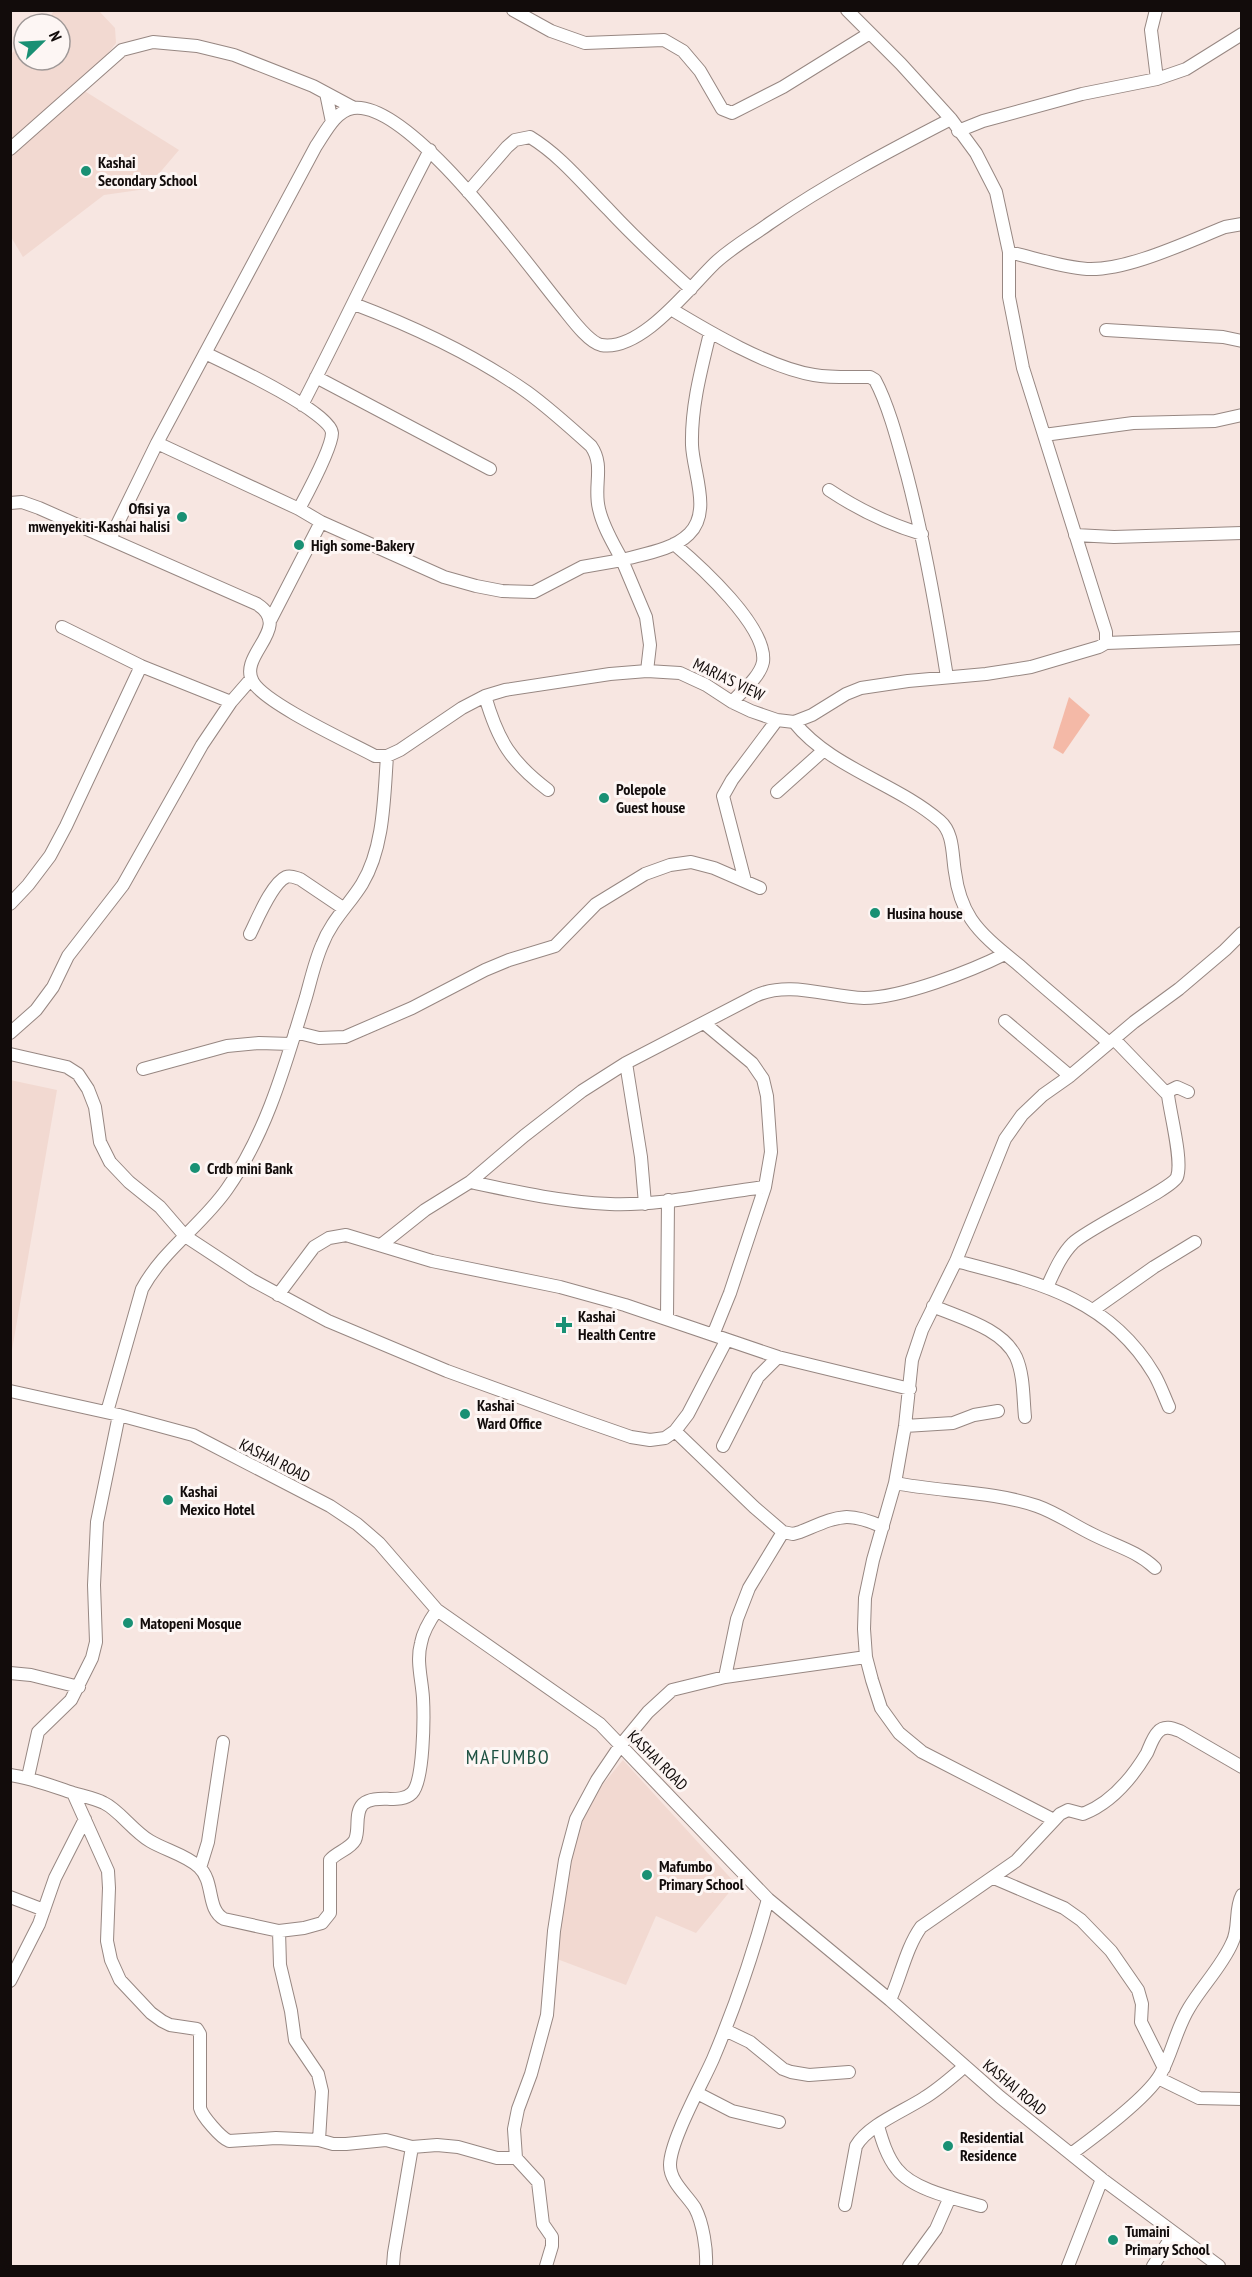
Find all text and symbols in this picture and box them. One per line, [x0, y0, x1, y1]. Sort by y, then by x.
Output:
north arrow [12, 12, 72, 72]
text: N [45, 28, 67, 44]
place label: Kashai Secondary School [98, 152, 197, 190]
marker: Kashai Secondary School [79, 164, 93, 178]
place label: Ofisi ya mwenyekiti-Kashai halisi [28, 498, 170, 536]
marker: Ofisi ya mwenyekiti-Kashai halisi [175, 510, 189, 524]
place label: High some-Bakery [311, 535, 415, 555]
marker: High some-Bakery [292, 538, 306, 552]
street label: MARIA'S VIEW [690, 653, 768, 705]
place label: Polepole Guest house [616, 779, 686, 817]
marker: Polepole Guest house [597, 791, 611, 805]
place label: Husina house [887, 903, 963, 923]
marker: Husina house [868, 906, 882, 920]
place label: Crdb mini Bank [207, 1158, 293, 1178]
marker: Crdb mini Bank [188, 1161, 202, 1175]
place label: Kashai Health Centre [578, 1306, 656, 1344]
marker: Kashai Health Centre [555, 1316, 573, 1334]
place label: Kashai Ward Office [476, 1395, 542, 1433]
marker: Kashai Ward Office [458, 1407, 472, 1421]
street label: KASHAI ROAD [236, 1434, 314, 1486]
place label: Kashai Mexico Hotel [180, 1481, 255, 1519]
marker: Kashai Mexico Hotel [161, 1493, 175, 1507]
place label: Matopeni Mosque [140, 1613, 242, 1633]
marker: Matopeni Mosque [121, 1616, 135, 1630]
street label: KASHAI ROAD [624, 1726, 692, 1794]
district label: MAFUMBO [466, 1744, 550, 1770]
place label: Mafumbo Primary School [659, 1856, 744, 1894]
marker: Mafumbo Primary School [640, 1868, 654, 1882]
street label: KASHAI ROAD [979, 2055, 1051, 2119]
place label: Residential Residence [960, 2127, 1023, 2165]
marker: Residential Residence [941, 2139, 955, 2153]
place label: Tumaini Primary School [1125, 2221, 1210, 2259]
marker: Tumaini Primary School [1106, 2233, 1120, 2247]

